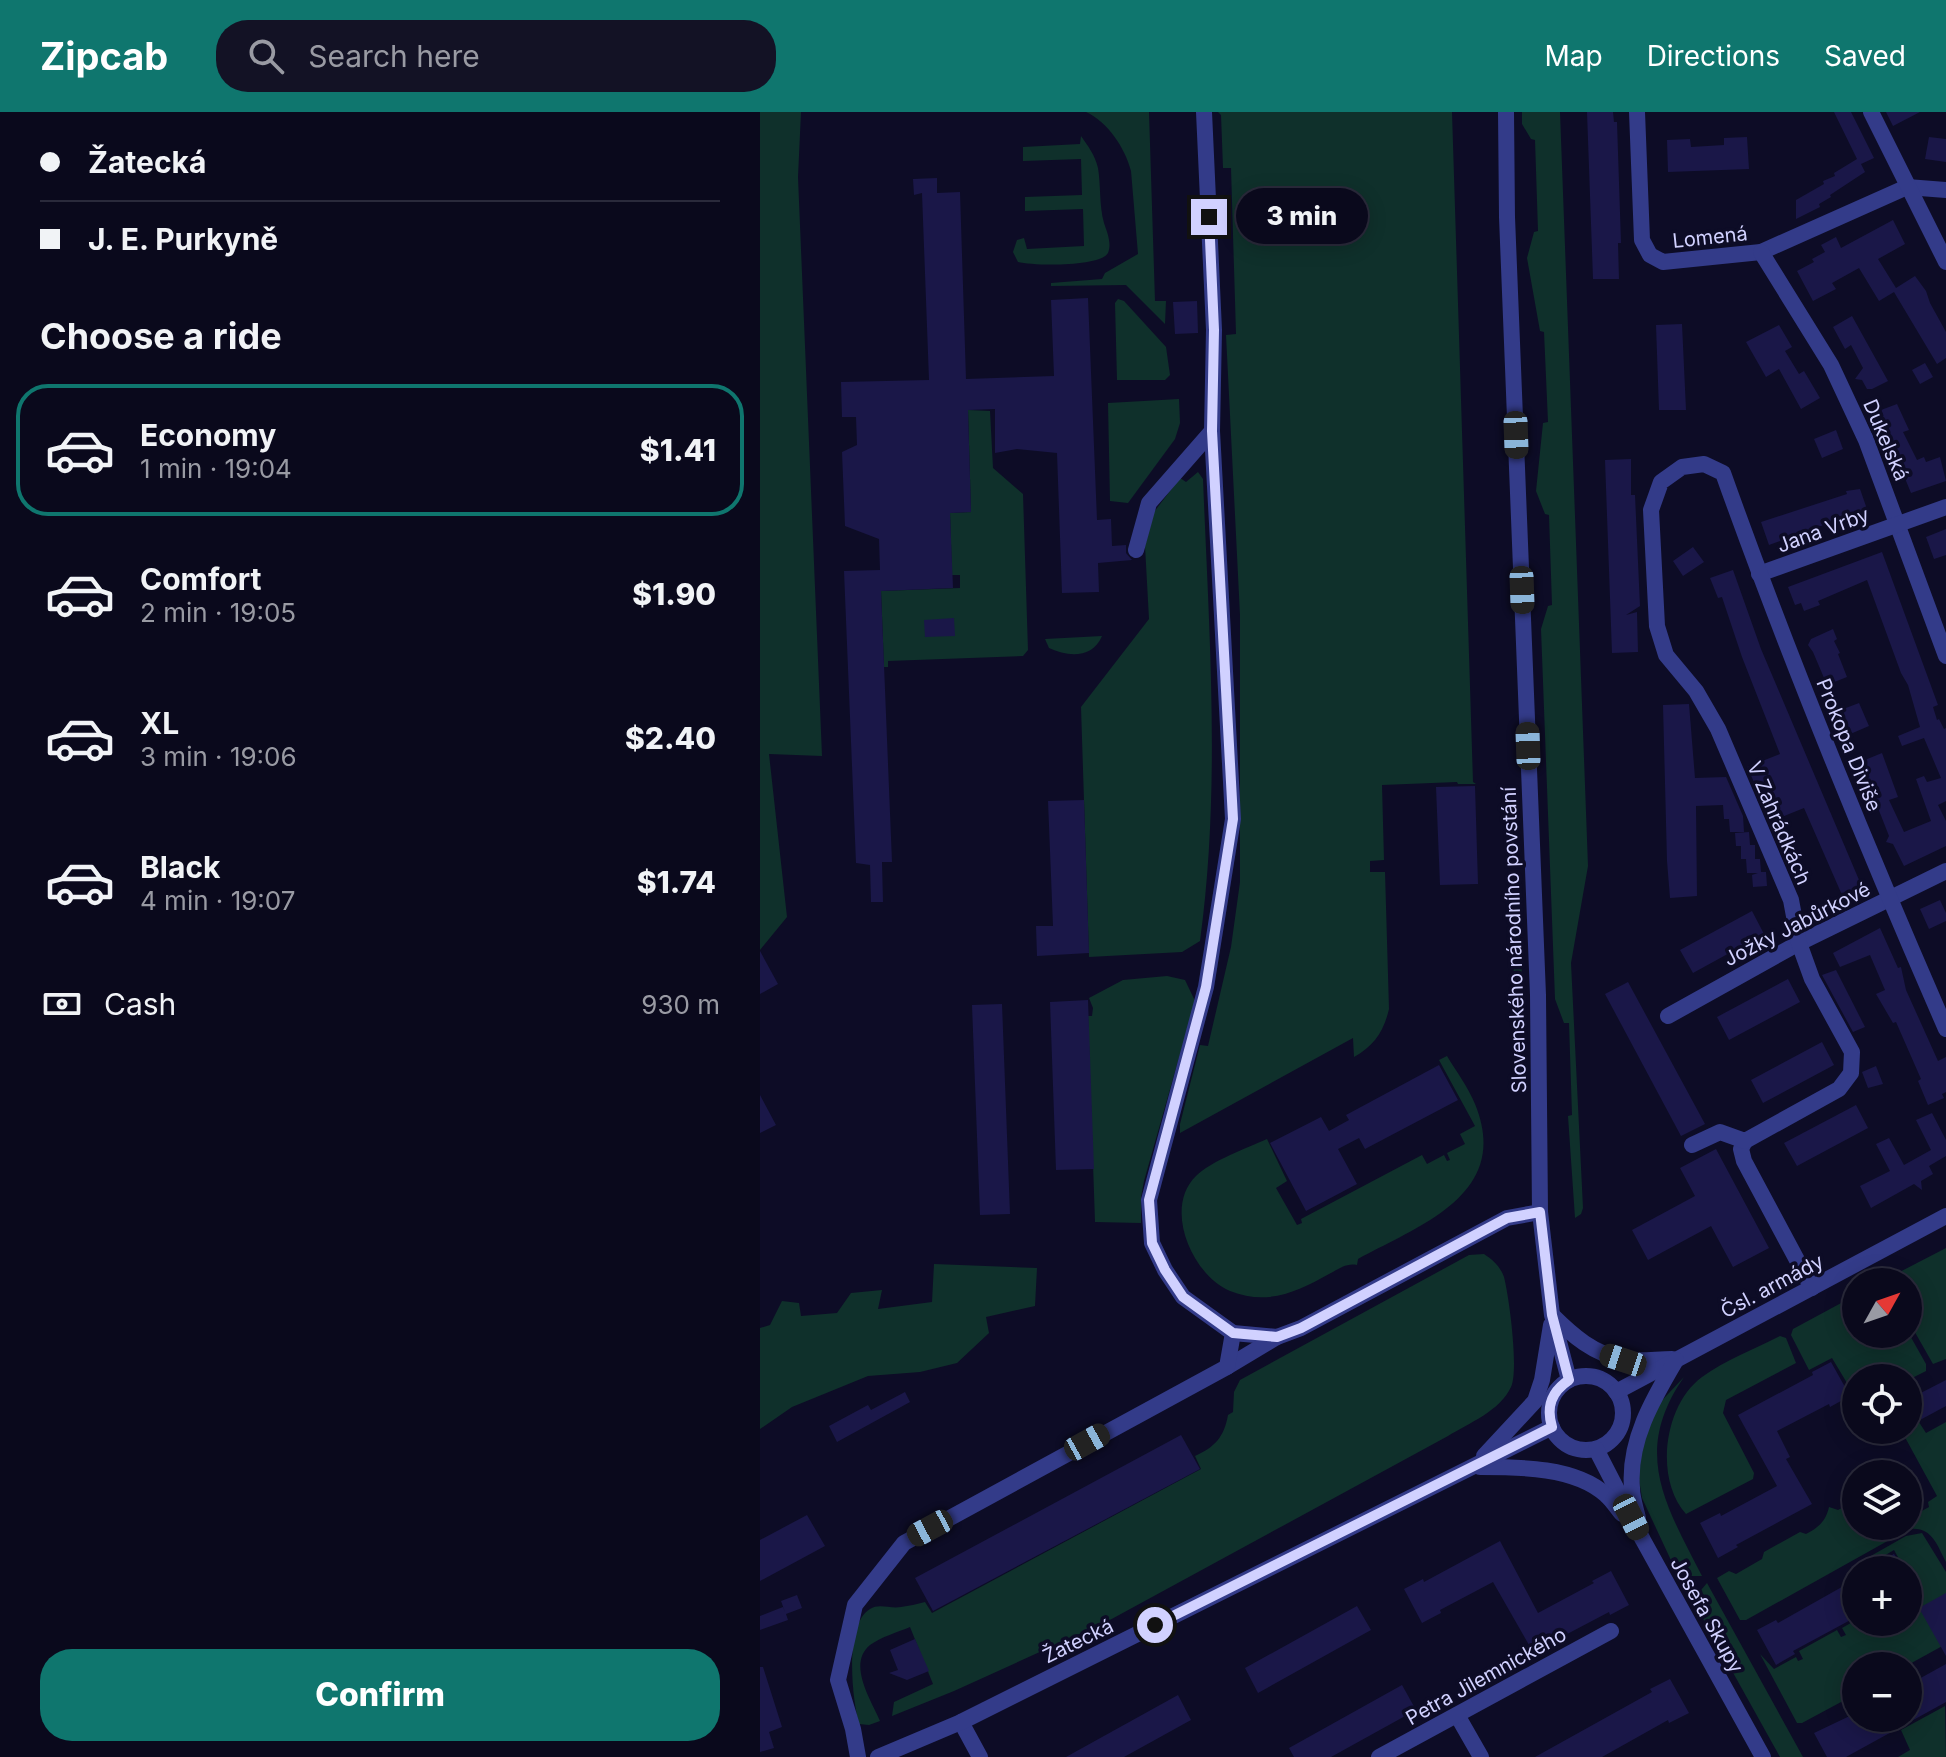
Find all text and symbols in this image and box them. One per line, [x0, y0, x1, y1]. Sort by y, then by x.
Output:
search box [216, 20, 776, 92]
text: Zipcab [40, 33, 168, 79]
icon: search [244, 34, 288, 78]
text: Search here [308, 38, 480, 74]
text: Map [1544, 39, 1603, 73]
text: Directions [1647, 39, 1780, 73]
text: Saved [1824, 39, 1906, 73]
text: Žatecká [88, 144, 206, 180]
callout: 3 min [1237, 189, 1369, 245]
route end [1191, 199, 1227, 235]
text: 3 min [1267, 200, 1337, 231]
text: J. E. Purkyně [88, 221, 278, 257]
street label: Lomená [1671, 221, 1749, 253]
text: Choose a ride [40, 314, 282, 358]
street label: Dukelská [1858, 396, 1914, 484]
car [1503, 411, 1529, 459]
icon: car [44, 414, 116, 486]
text: Economy [140, 417, 276, 453]
text: $1.41 [640, 432, 716, 468]
text: 1 min · 19:04 [140, 453, 292, 484]
street label: Jana Vrby [1774, 502, 1872, 558]
icon: car [44, 558, 116, 630]
text: Comfort [140, 561, 261, 597]
car [1509, 566, 1535, 614]
text: $1.90 [632, 576, 716, 612]
text: 2 min · 19:05 [140, 597, 296, 628]
street label: Prokopa Diviše [1811, 675, 1887, 815]
icon: car [44, 702, 116, 774]
text: XL [140, 705, 179, 741]
text: $2.40 [625, 720, 716, 756]
car [1515, 722, 1541, 770]
text: 3 min · 19:06 [140, 741, 297, 772]
street label: V Zahrádkách [1742, 758, 1816, 888]
street label: Slovenského národního povstání [1497, 786, 1531, 1094]
icon: car [44, 846, 116, 918]
text: Black [140, 849, 220, 885]
text: $1.74 [637, 864, 716, 900]
street label: Jožky Jabůrkové [1720, 877, 1874, 971]
text: 4 min · 19:07 [140, 885, 295, 916]
icon: cash [40, 982, 84, 1026]
text: Cash [104, 986, 176, 1022]
text: 930 m [641, 989, 720, 1020]
street label: Čsl. armády [1717, 1249, 1827, 1323]
north arrow [1842, 1268, 1922, 1348]
map controls [1842, 1268, 1922, 1732]
car [1596, 1341, 1650, 1379]
button: locate [1842, 1364, 1922, 1444]
car [1060, 1420, 1114, 1464]
button: layers [1842, 1460, 1922, 1540]
car [1609, 1490, 1653, 1544]
car [903, 1506, 957, 1550]
street label: Josefa Skupy [1665, 1553, 1749, 1677]
button: + [1842, 1556, 1922, 1636]
route start [1137, 1607, 1173, 1643]
street label: Žatecká [1038, 1613, 1117, 1668]
street label: Petra Jilemnického [1402, 1622, 1570, 1730]
button: Confirm [40, 1649, 720, 1741]
button: − [1842, 1652, 1922, 1732]

